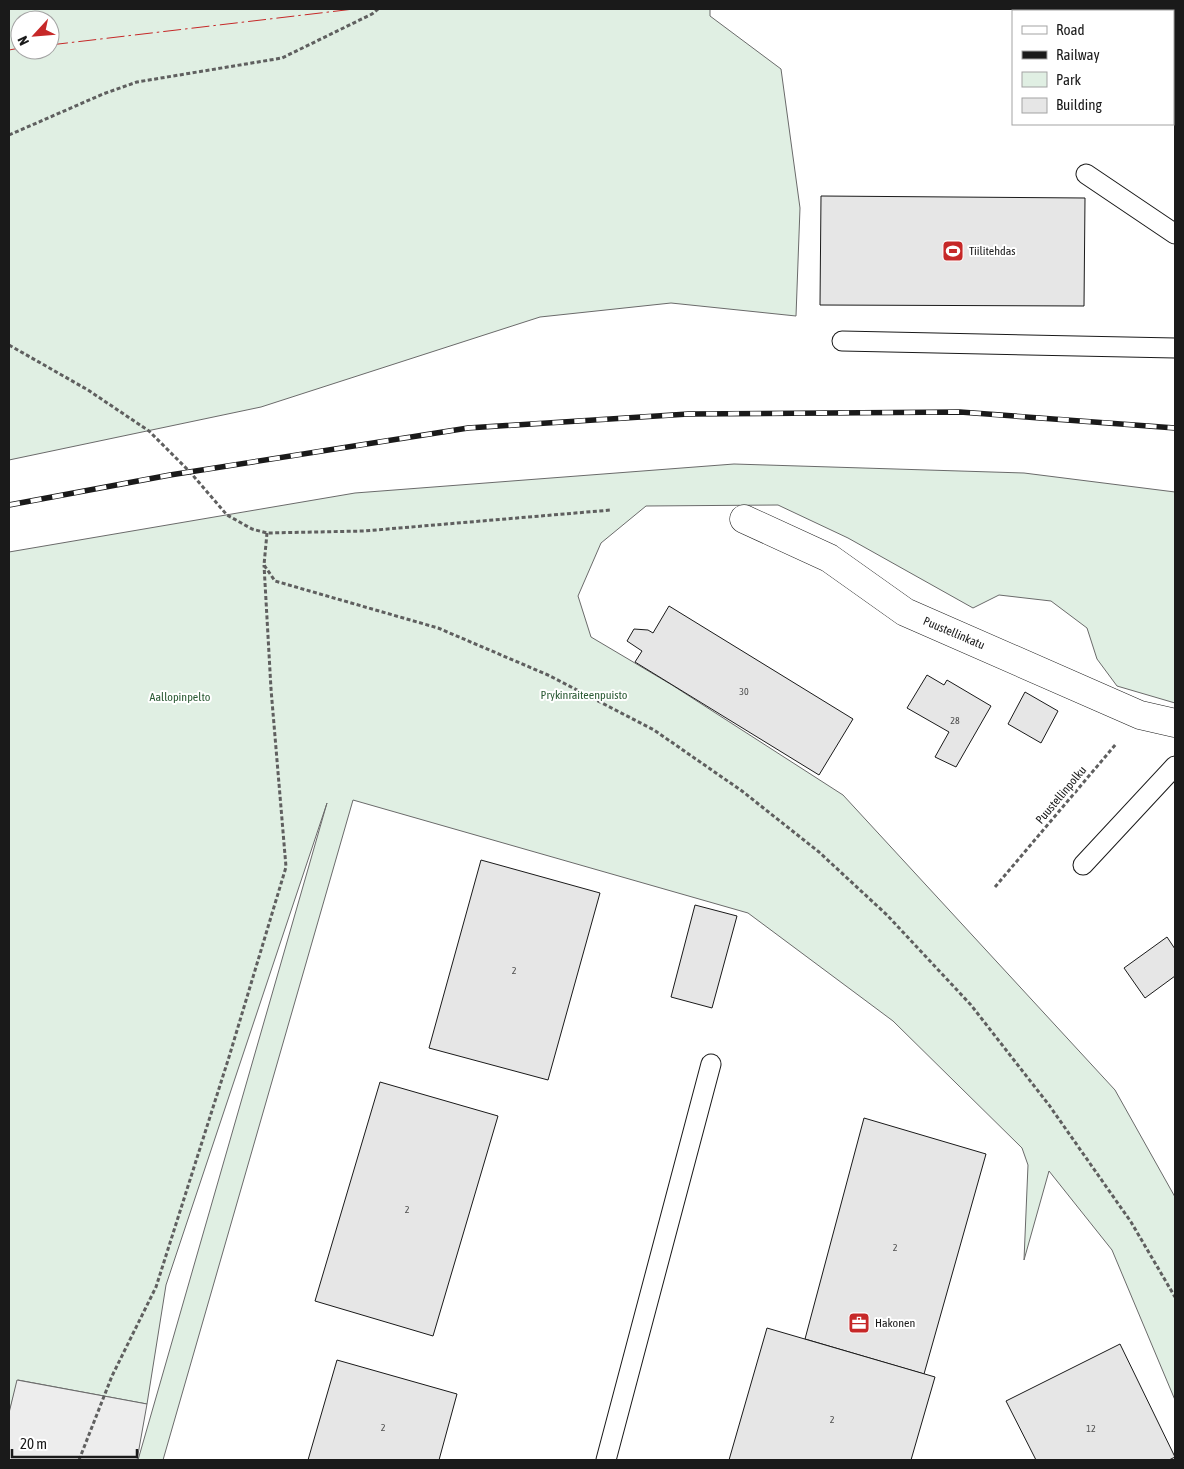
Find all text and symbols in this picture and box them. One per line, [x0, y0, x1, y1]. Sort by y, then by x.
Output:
north arrow [10, 10, 60, 60]
legend [1012, 10, 1174, 125]
text: Road [1056, 21, 1085, 38]
text: N [14, 33, 32, 48]
text: Railway [1056, 46, 1100, 63]
text: Park [1056, 71, 1081, 88]
text: Building [1056, 96, 1102, 113]
sports icon: Tiilitehdas [941, 239, 965, 263]
place label: Tiilitehdas [969, 244, 1016, 258]
street label: Puustellinkatu [921, 614, 987, 652]
house number: 30 [739, 686, 749, 697]
park label: Prykinraiteenpuisto [541, 688, 628, 702]
park label: Aallopinpelto [150, 690, 211, 704]
house number: 28 [950, 715, 960, 726]
street label: Puustellinpolku [1033, 763, 1089, 827]
house number: 2 [512, 965, 517, 976]
house number: 2 [405, 1204, 410, 1215]
house number: 2 [893, 1242, 898, 1253]
office icon: Hakonen [847, 1311, 871, 1335]
place label: Hakonen [875, 1316, 915, 1330]
house number: 2 [830, 1414, 835, 1425]
house number: 2 [381, 1422, 386, 1433]
house number: 12 [1086, 1423, 1096, 1434]
scale bar [12, 1426, 138, 1458]
text: 20 m [20, 1435, 47, 1452]

